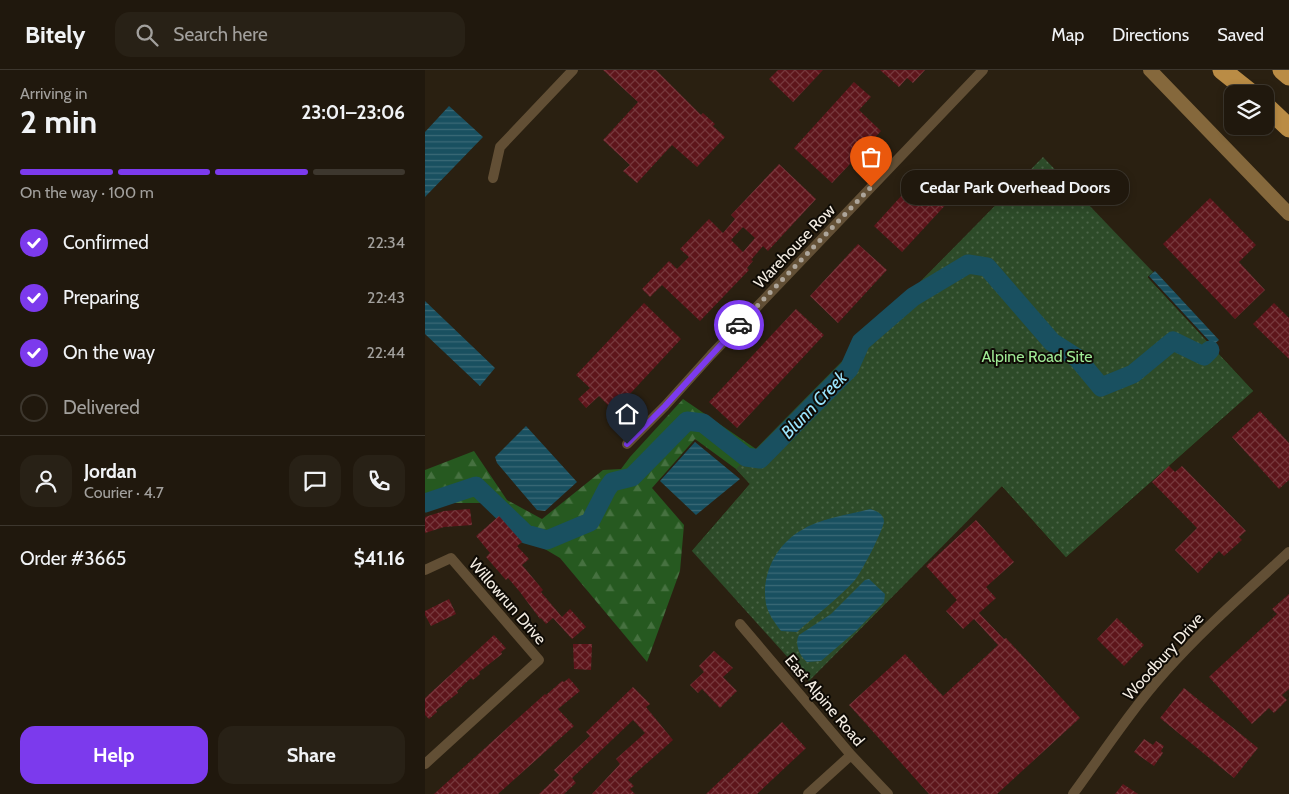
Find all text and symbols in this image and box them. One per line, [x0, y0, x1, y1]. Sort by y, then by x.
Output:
search box [115, 12, 465, 57]
text: Bitely [25, 20, 85, 49]
icon: search [133, 21, 161, 49]
text: Search here [173, 23, 268, 46]
text: Map [1051, 24, 1084, 46]
text: Directions [1112, 24, 1189, 46]
text: Saved [1217, 24, 1264, 46]
text: Arriving in [20, 84, 87, 103]
map controls [1224, 85, 1274, 135]
button: layers [1224, 85, 1274, 135]
text: 23:01–23:06 [301, 101, 405, 124]
text: 2 min [20, 102, 97, 141]
pin [850, 136, 892, 187]
icon: bag [857, 143, 885, 171]
callout: Cedar Park Overhead Doors [901, 170, 1129, 204]
text: Cedar Park Overhead Doors [920, 178, 1110, 197]
text: On the way · 100 m [20, 183, 154, 202]
street label: Warehouse Row [750, 200, 839, 292]
icon: check [20, 229, 48, 257]
text: Confirmed [63, 231, 149, 254]
text: 22:34 [367, 233, 405, 252]
icon: check [20, 284, 48, 312]
text: Preparing [63, 286, 139, 309]
text: 22:43 [367, 288, 405, 307]
courier [714, 300, 764, 350]
icon: car [725, 311, 753, 339]
icon: check [20, 339, 48, 367]
text: On the way [63, 341, 155, 364]
text: 22:44 [366, 343, 405, 362]
park label: Alpine Road Site [981, 347, 1093, 366]
water label: Blunn Creek [777, 366, 852, 443]
pin [606, 393, 648, 444]
text: Delivered [63, 396, 140, 419]
icon: home [613, 400, 641, 428]
button: person [20, 455, 72, 507]
button: chat [289, 455, 341, 507]
button: phone [353, 455, 405, 507]
text: Jordan [84, 460, 137, 483]
text: Courier · 4.7 [84, 483, 164, 502]
text: Order #3665 [20, 547, 126, 570]
text: $41.16 [354, 547, 405, 570]
street label: Willowrun Drive [465, 554, 550, 648]
street label: Woodbury Drive [1119, 609, 1208, 704]
street label: East Alpine Road [781, 651, 868, 750]
button: Help [20, 726, 208, 784]
button: Share [218, 726, 405, 784]

